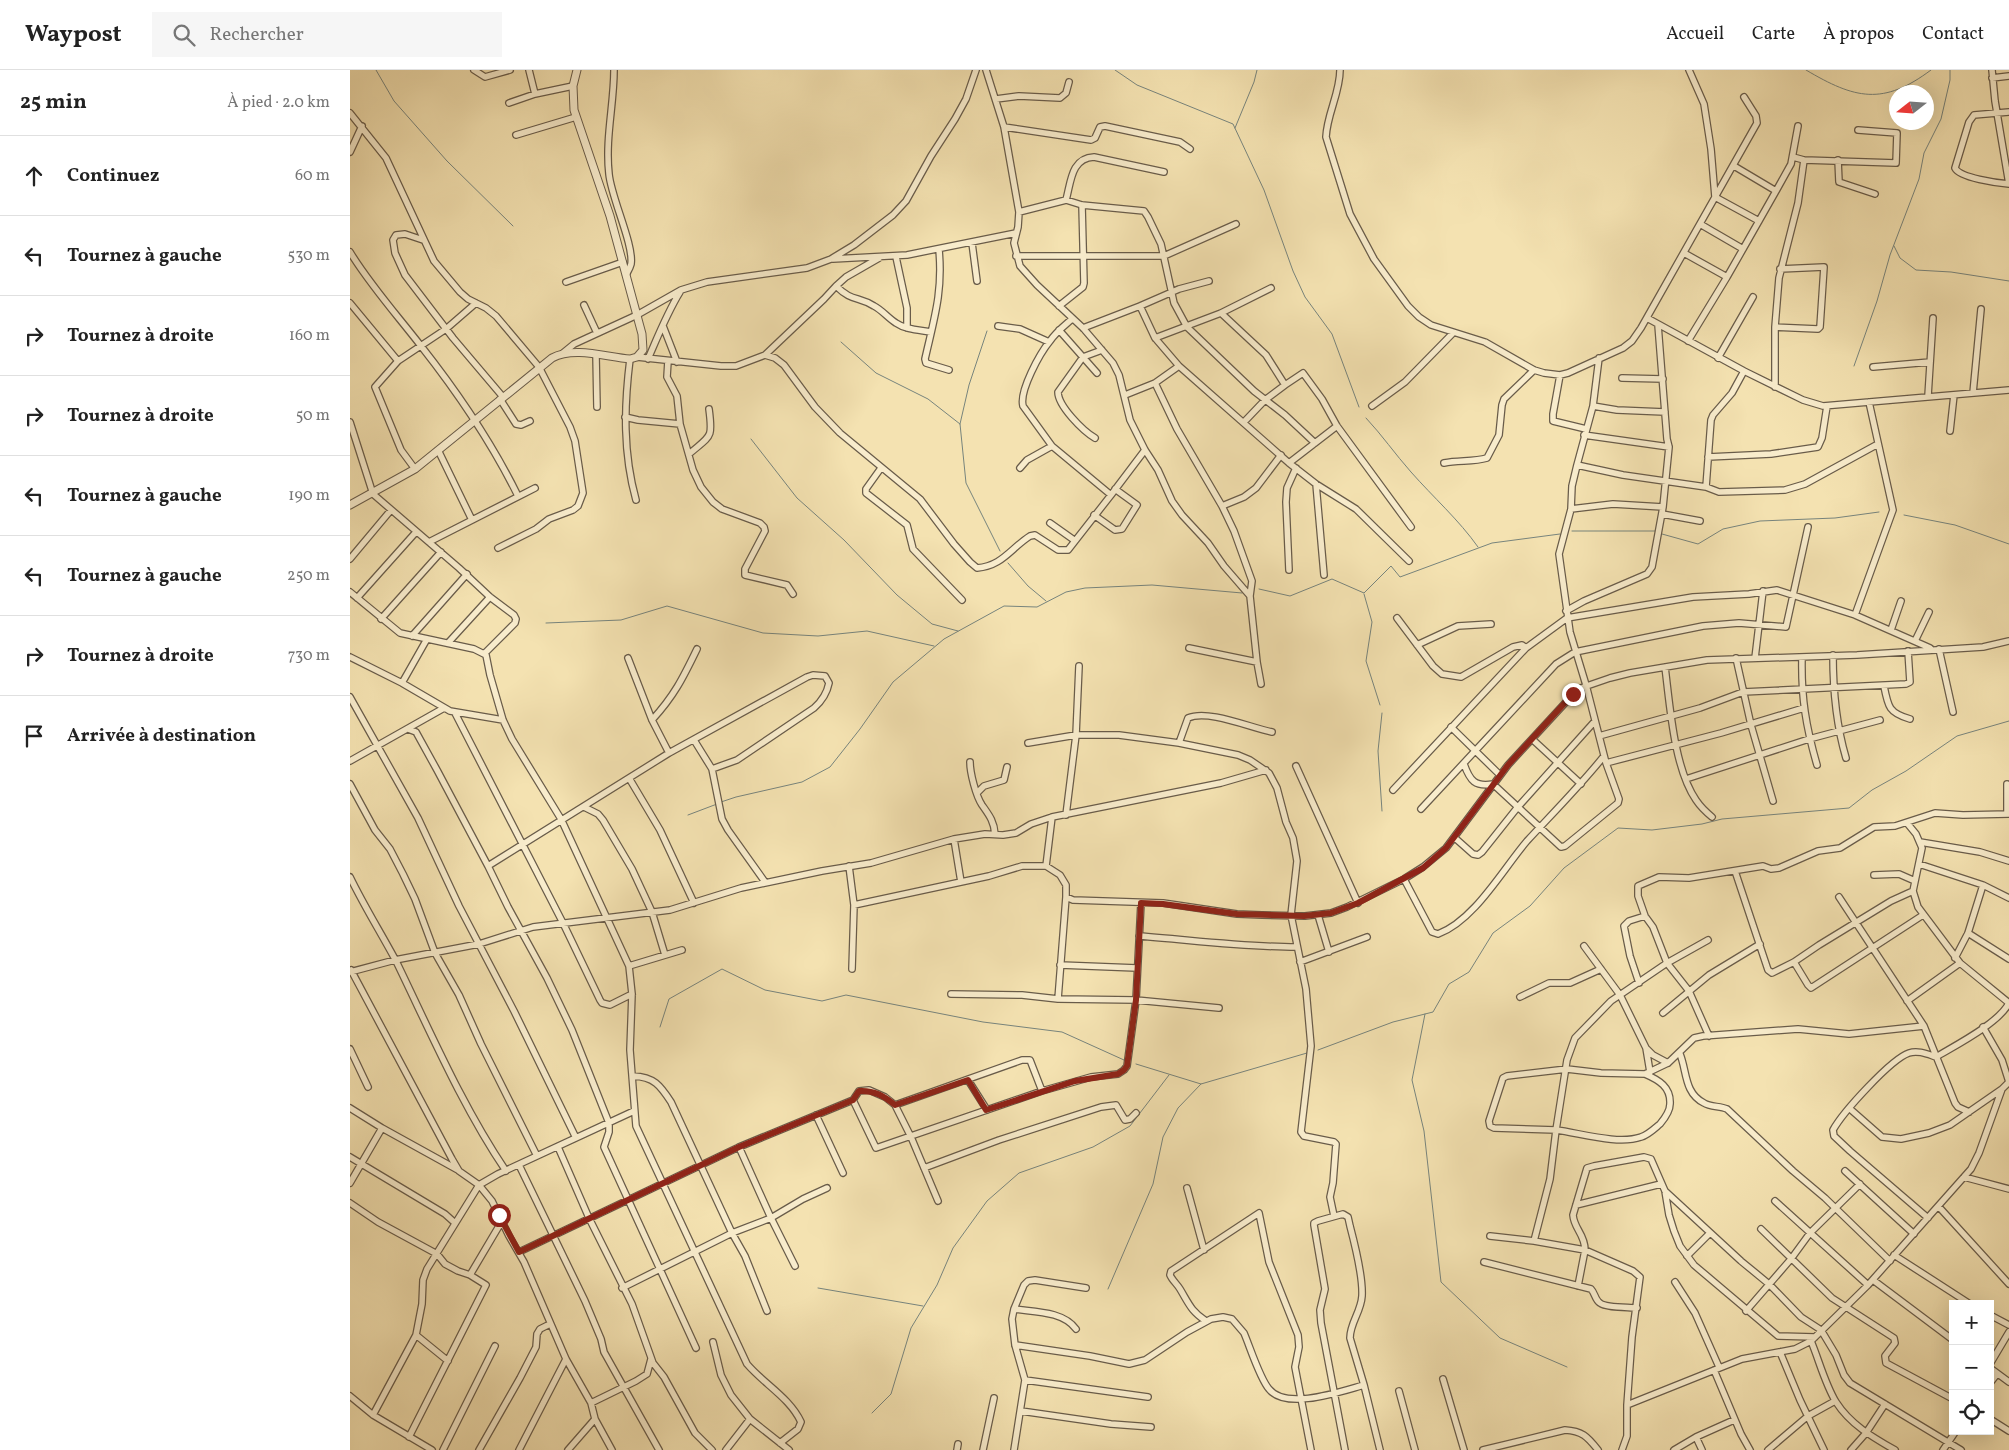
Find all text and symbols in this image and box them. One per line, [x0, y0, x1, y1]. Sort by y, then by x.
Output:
search box [152, 12, 502, 57]
text: Waypost [25, 18, 122, 52]
icon: search [170, 21, 198, 49]
text: Rechercher [210, 22, 304, 48]
text: Accueil [1666, 22, 1724, 47]
text: Carte [1752, 22, 1795, 47]
text: À propos [1823, 22, 1894, 47]
text: Contact [1922, 22, 1984, 47]
north arrow [1889, 85, 1934, 130]
text: 25 min [20, 88, 87, 117]
text: À pied · 2.0 km [227, 92, 330, 114]
icon: ahead [20, 162, 48, 190]
text: Continuez [67, 163, 159, 189]
text: 60 m [295, 165, 330, 187]
icon: left [20, 242, 48, 270]
text: Tournez à gauche [67, 243, 222, 269]
text: 530 m [287, 245, 330, 267]
icon: right [20, 322, 48, 350]
text: Tournez à droite [67, 323, 214, 349]
text: 160 m [289, 325, 330, 347]
icon: right [20, 402, 48, 430]
text: Tournez à droite [67, 403, 214, 429]
text: 50 m [296, 405, 330, 427]
icon: left [20, 482, 48, 510]
text: Tournez à gauche [67, 483, 222, 509]
text: 190 m [288, 485, 330, 507]
icon: left [20, 562, 48, 590]
text: Tournez à gauche [67, 563, 222, 589]
text: 250 m [287, 565, 330, 587]
icon: right [20, 642, 48, 670]
text: Tournez à droite [67, 643, 214, 669]
text: 730 m [288, 645, 330, 667]
route end [1562, 683, 1585, 706]
icon: arrive [20, 722, 48, 750]
text: Arrivée à destination [67, 723, 256, 749]
route start [488, 1204, 511, 1227]
map controls [1949, 1300, 1994, 1435]
button: + [1949, 1300, 1994, 1345]
button: − [1949, 1345, 1994, 1390]
button: locate [1949, 1390, 1994, 1435]

